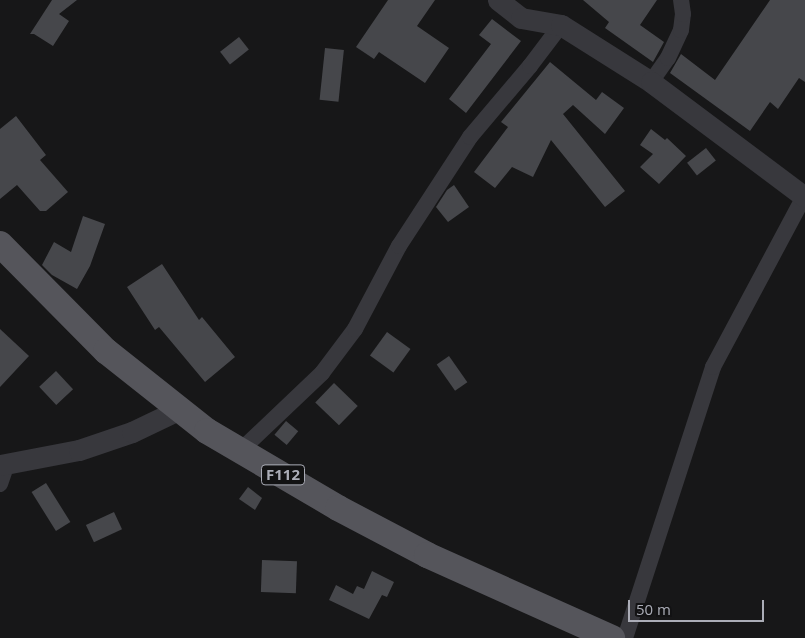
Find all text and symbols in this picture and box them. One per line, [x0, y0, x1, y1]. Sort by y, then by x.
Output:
road number: F112 [260, 462, 306, 488]
scale bar [630, 590, 766, 622]
text: 50 m [636, 599, 671, 619]

